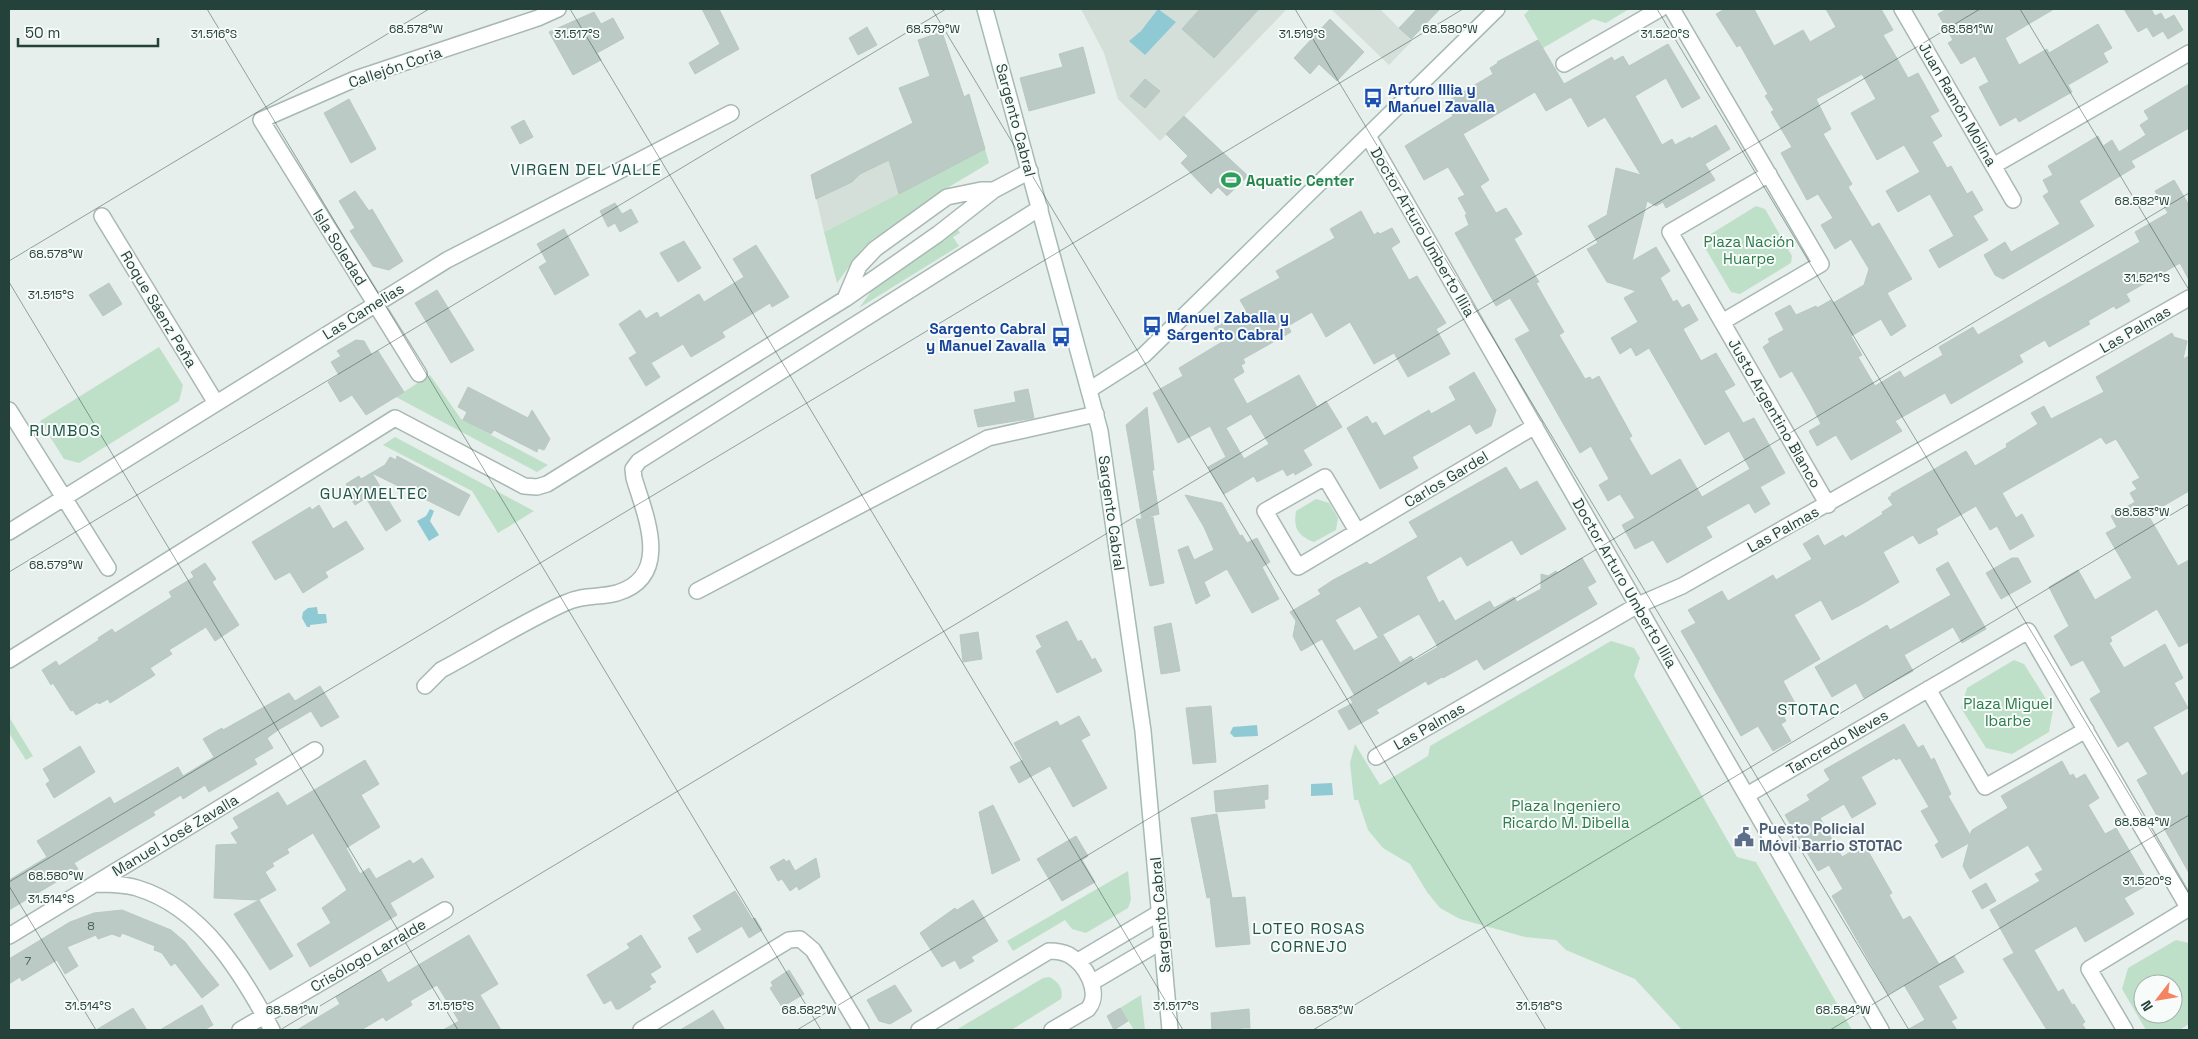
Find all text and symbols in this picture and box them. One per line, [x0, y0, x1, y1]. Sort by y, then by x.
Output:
scale bar [18, 15, 158, 47]
text: 68.578°W [389, 21, 444, 37]
text: 68.579°W [906, 21, 961, 37]
text: 68.580°W [1422, 21, 1478, 37]
text: 68.581°W [1941, 21, 1994, 37]
text: 50 m [25, 23, 60, 42]
text: 31.516°S [191, 26, 237, 42]
text: 31.517°S [554, 26, 600, 42]
text: 31.519°S [1279, 26, 1325, 42]
text: 31.520°S [1640, 26, 1690, 42]
street label: Juan Ramón Molina [1915, 39, 2001, 170]
street label: Callejón Coria [346, 42, 444, 92]
street label: Sargento Cabral [992, 61, 1040, 179]
place label: Arturo Illia y Manuel Zavalla [1388, 80, 1495, 116]
bus stop icon: Arturo Illia y Manuel Zavalla [1362, 87, 1384, 109]
street label: Doctor Arturo Umberto Illia [1367, 144, 1480, 321]
district label: VIRGEN DEL VALLE [510, 159, 662, 180]
sports icon: Aquatic Center [1220, 169, 1242, 191]
place label: Aquatic Center [1246, 171, 1354, 190]
text: 68.582°W [2115, 193, 2170, 209]
street label: Isla Soledad [309, 205, 371, 289]
park label: Plaza Nación Huarpe [1703, 232, 1795, 268]
text: 68.578°W [29, 246, 84, 262]
street label: Roque Sáenz Peña [117, 247, 202, 371]
text: 31.521°S [2124, 270, 2170, 286]
street label: Las Camelias [319, 278, 407, 344]
text: 31.515°S [28, 287, 74, 303]
street label: Las Palmas [2096, 301, 2174, 357]
place label: Manuel Zaballa y Sargento Cabral [1167, 308, 1289, 344]
bus stop icon: Manuel Zaballa y Sargento Cabral [1141, 315, 1163, 337]
place label: Sargento Cabral y Manuel Zavalla [926, 319, 1046, 355]
bus stop icon: Sargento Cabral y Manuel Zavalla [1050, 326, 1072, 348]
street label: Justo Argentino Blanco [1724, 335, 1826, 491]
district label: RUMBOS [29, 420, 101, 441]
street label: Carlos Gardel [1400, 446, 1492, 512]
street label: Sargento Cabral [1095, 454, 1129, 572]
district label: GUAYMELTEC [320, 483, 428, 504]
street label: Doctor Arturo Umberto Illia [1569, 495, 1682, 672]
street label: Las Palmas [1744, 501, 1822, 556]
text: 68.583°W [2115, 504, 2170, 520]
text: 68.579°W [29, 557, 84, 573]
park label: Plaza Miguel Ibarbe [1963, 694, 2053, 730]
street label: Las Palmas [1390, 698, 1468, 754]
district label: STOTAC [1778, 699, 1840, 720]
street label: Tancredo Neves [1783, 705, 1891, 779]
street label: Manuel José Zavalla [108, 790, 242, 880]
park label: Plaza Ingeniero Ricardo M. Dibella [1502, 796, 1630, 832]
text: 68.584°W [2114, 814, 2170, 830]
place label: Puesto Policial Móvil Barrio STOTAC [1759, 819, 1903, 855]
public building icon: Puesto Policial Móvil Barrio STOTAC [1733, 826, 1755, 848]
street label: Sargento Cabral [1145, 856, 1175, 974]
text: 68.580°W [28, 868, 84, 884]
text: 31.520°S [2122, 873, 2172, 889]
text: 31.514°S [28, 891, 74, 907]
street label: Crisólogo Larralde [307, 914, 429, 996]
house number: 8 [87, 918, 95, 934]
district label: LOTEO ROSAS CORNEJO [1252, 918, 1366, 957]
house number: 7 [25, 953, 32, 969]
north arrow [2133, 974, 2183, 1024]
text: N [2137, 997, 2157, 1014]
text: 31.514°S [65, 998, 111, 1014]
text: 31.515°S [428, 998, 474, 1014]
text: 31.517°S [1153, 998, 1199, 1014]
text: 31.518°S [1516, 998, 1562, 1014]
text: 68.581°W [266, 1002, 319, 1018]
text: 68.582°W [782, 1002, 837, 1018]
text: 68.583°W [1299, 1002, 1354, 1018]
text: 68.584°W [1815, 1002, 1871, 1018]

